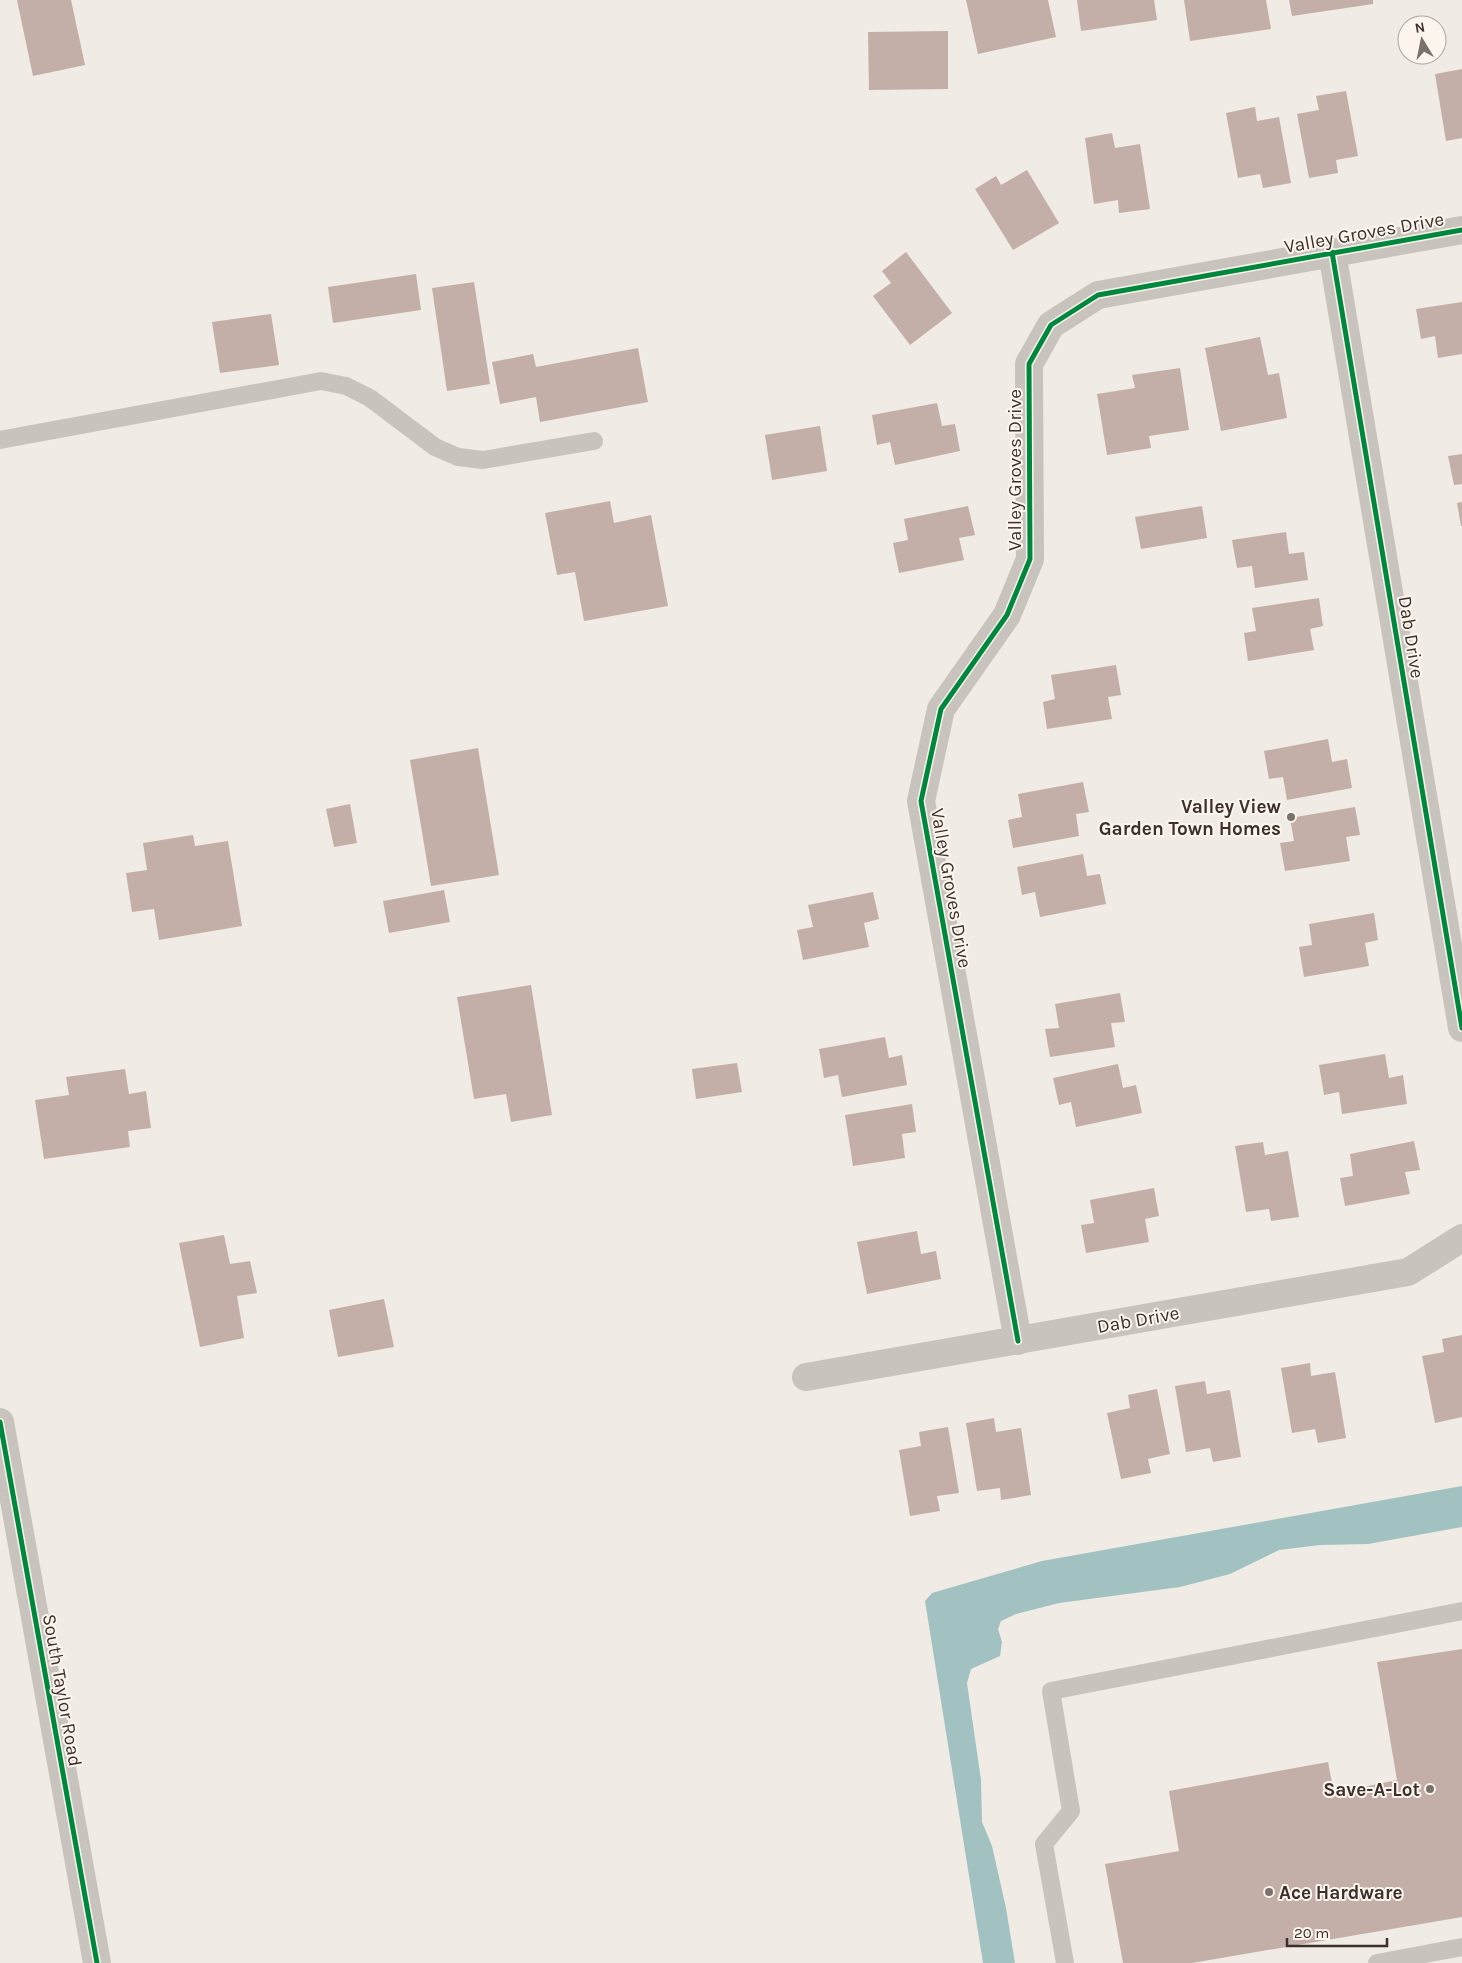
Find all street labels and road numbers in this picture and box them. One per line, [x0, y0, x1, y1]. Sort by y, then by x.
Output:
street label: Valley Groves Drive [1283, 208, 1446, 258]
street label: Valley Groves Drive [1004, 389, 1026, 551]
street label: Dab Drive [1394, 594, 1428, 680]
street label: Valley Groves Drive [926, 807, 976, 970]
street label: Dab Drive [1095, 1302, 1181, 1338]
street label: South Taylor Road [38, 1612, 86, 1768]

